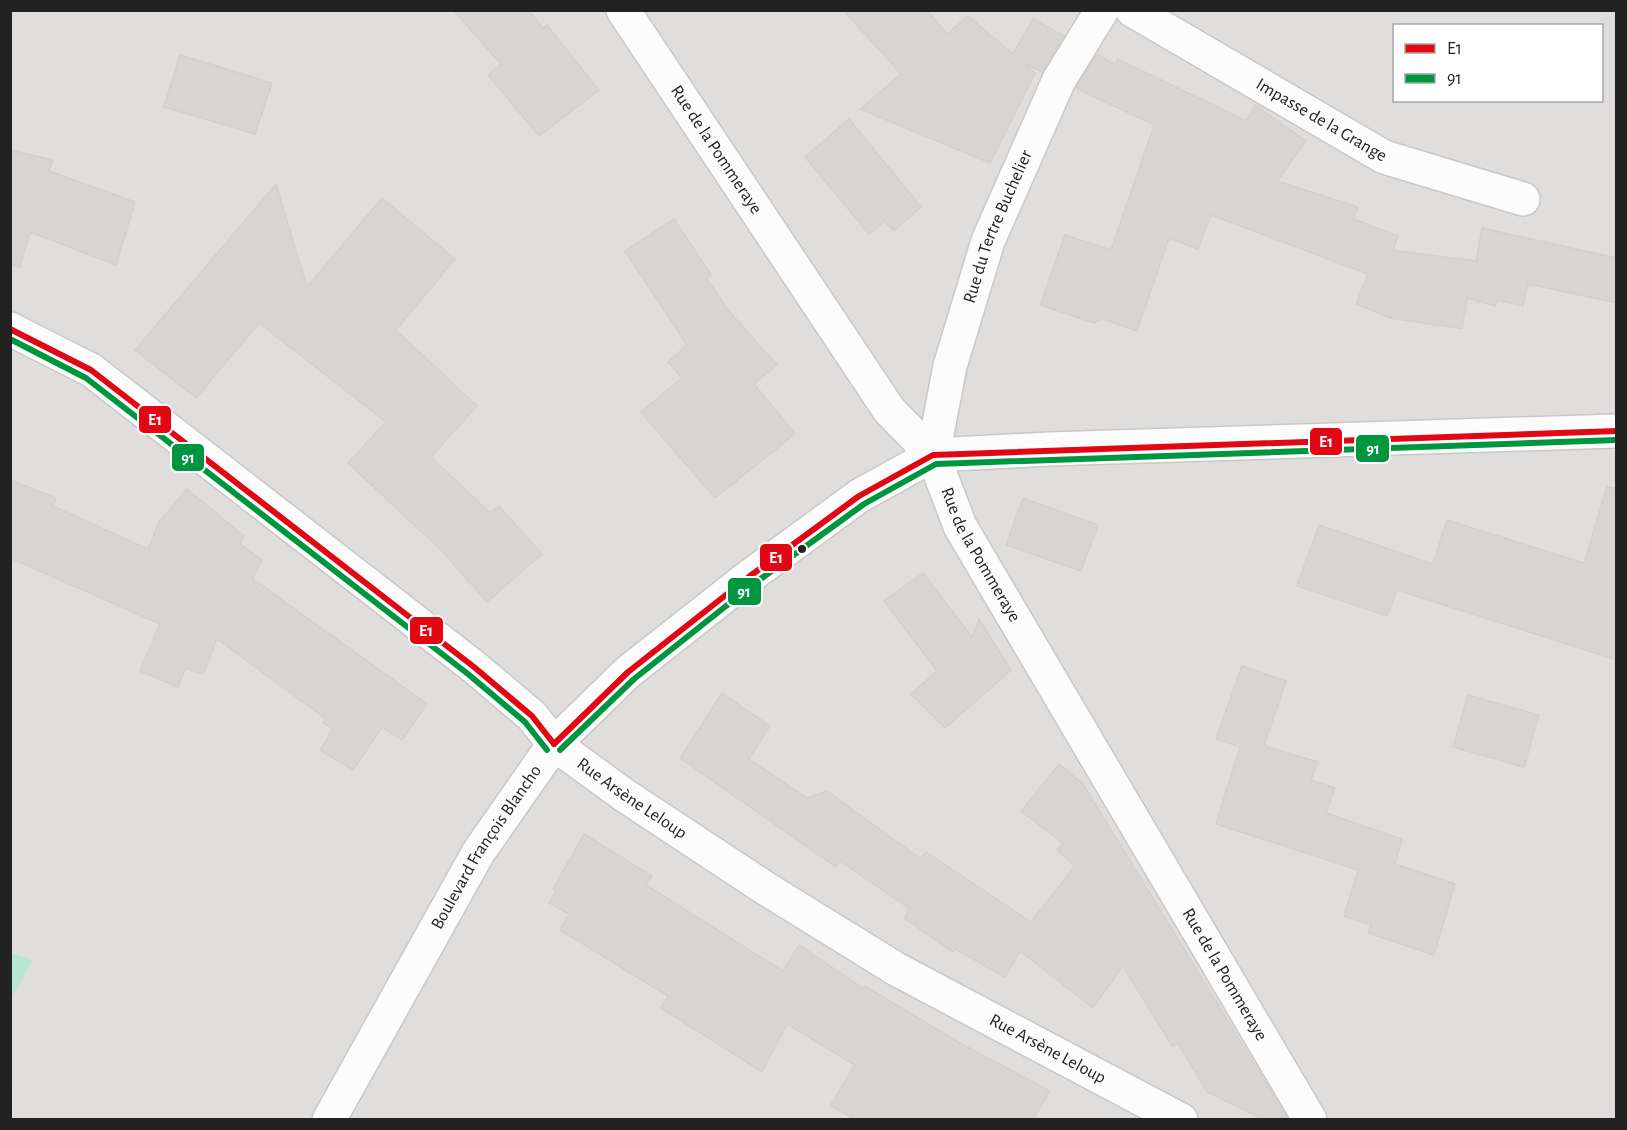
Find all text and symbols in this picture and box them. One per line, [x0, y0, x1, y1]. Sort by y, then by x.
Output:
legend [1393, 24, 1603, 102]
text: E1 [1447, 40, 1462, 58]
text: 91 [1447, 70, 1462, 88]
street label: Impasse de la Grange [1253, 75, 1390, 165]
street label: Rue de la Pommeraye [667, 82, 765, 217]
street label: Rue du Tertre Buchelier [961, 147, 1036, 305]
line badge: E1 [138, 405, 172, 434]
text: E1 [148, 412, 162, 428]
line badge: E1 [1309, 427, 1343, 456]
text: E1 [1319, 434, 1333, 450]
line badge: 91 [1355, 434, 1390, 463]
text: 91 [1366, 441, 1380, 457]
line badge: 91 [171, 443, 205, 472]
text: 91 [181, 450, 195, 466]
street label: Rue de la Pommeraye [937, 485, 1024, 625]
line badge: E1 [759, 543, 793, 572]
unlabelled marker [796, 543, 808, 555]
text: E1 [769, 550, 783, 566]
line badge: 91 [727, 577, 762, 606]
text: 91 [737, 584, 751, 600]
line badge: E1 [409, 616, 444, 645]
text: E1 [419, 623, 433, 639]
street label: Rue Arsène Leloup [573, 755, 690, 843]
street label: Boulevard François Blancho [428, 762, 545, 933]
street label: Rue de la Pommeraye [1178, 905, 1270, 1044]
street label: Rue Arsène Leloup [986, 1011, 1109, 1087]

